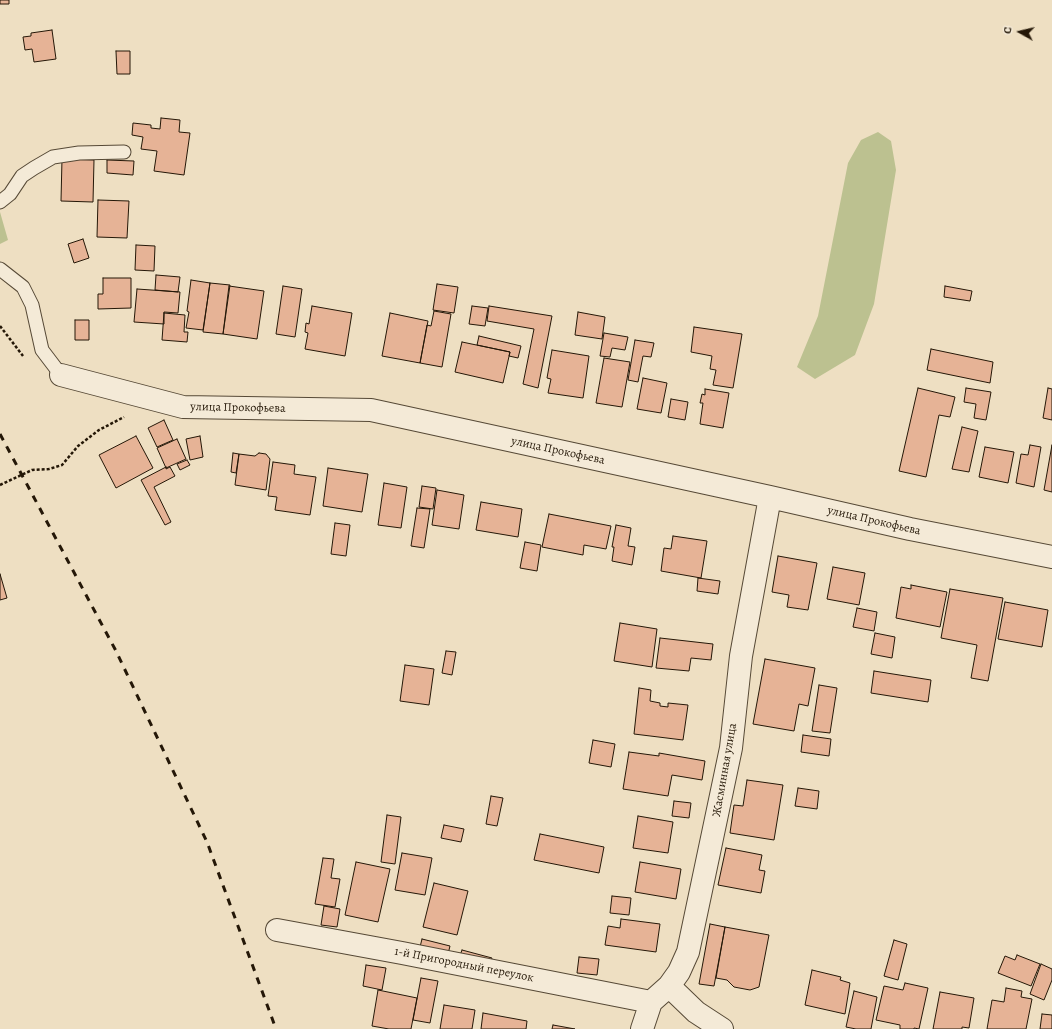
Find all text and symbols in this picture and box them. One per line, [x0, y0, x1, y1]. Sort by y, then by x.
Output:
north arrow [1000, 12, 1040, 52]
text: С [1000, 26, 1016, 35]
street label: улица Прокофьева [190, 400, 286, 416]
street label: улица Прокофьева [510, 434, 606, 468]
street label: улица Прокофьева [826, 503, 922, 539]
street label: Жасминная улица [710, 722, 740, 818]
street label: 1-й Пригородный переулок [393, 944, 535, 986]

